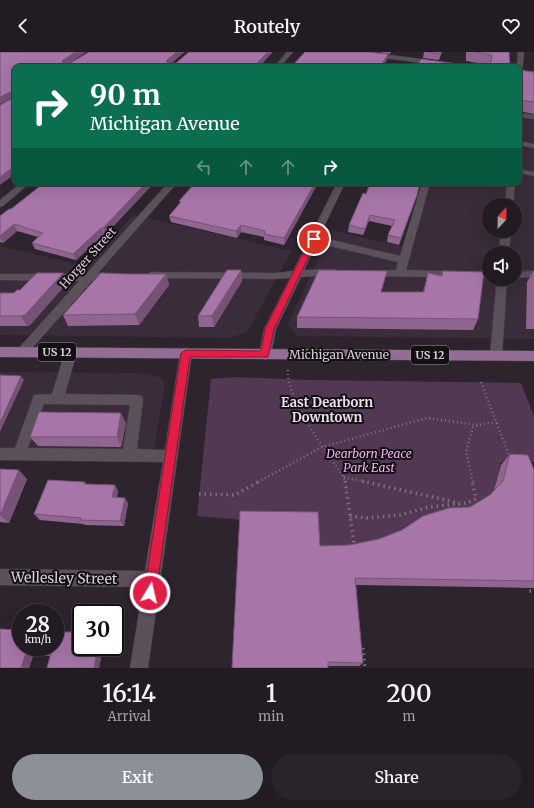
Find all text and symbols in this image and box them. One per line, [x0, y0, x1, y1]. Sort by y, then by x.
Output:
icon: back [12, 15, 34, 37]
text: Routely [234, 15, 300, 38]
icon: heart [500, 15, 522, 37]
text: 90 m [90, 77, 161, 113]
icon: right [24, 80, 76, 132]
text: Michigan Avenue [90, 112, 240, 135]
icon: left [193, 156, 215, 178]
icon: ahead [235, 156, 257, 178]
icon: ahead [277, 156, 299, 178]
icon: right [319, 156, 341, 178]
north arrow [482, 198, 522, 238]
map controls [482, 198, 522, 286]
pin [297, 222, 331, 256]
street label: Horger Street [56, 224, 119, 291]
icon: arrive [303, 228, 325, 250]
button: sound [482, 246, 522, 286]
road number: US 12 [38, 343, 76, 361]
road number: US 12 [411, 346, 449, 364]
street label: Michigan Avenue [289, 347, 389, 362]
district label: East Dearborn Downtown [281, 394, 373, 426]
park label: Dearborn Peace Park East [325, 446, 412, 475]
street label: Wellesley Street [10, 568, 118, 588]
position arrow [129, 572, 171, 614]
speed limit sign: 30 [72, 604, 124, 656]
text: 28 [26, 612, 50, 637]
text: km/h [25, 633, 51, 646]
text: 16:14 [102, 678, 156, 709]
text: 1 [266, 678, 277, 709]
text: 200 [386, 678, 432, 709]
text: Arrival [107, 708, 151, 725]
text: min [258, 708, 284, 725]
text: m [403, 708, 415, 725]
button: Exit [12, 754, 263, 800]
button: Share [271, 754, 522, 800]

